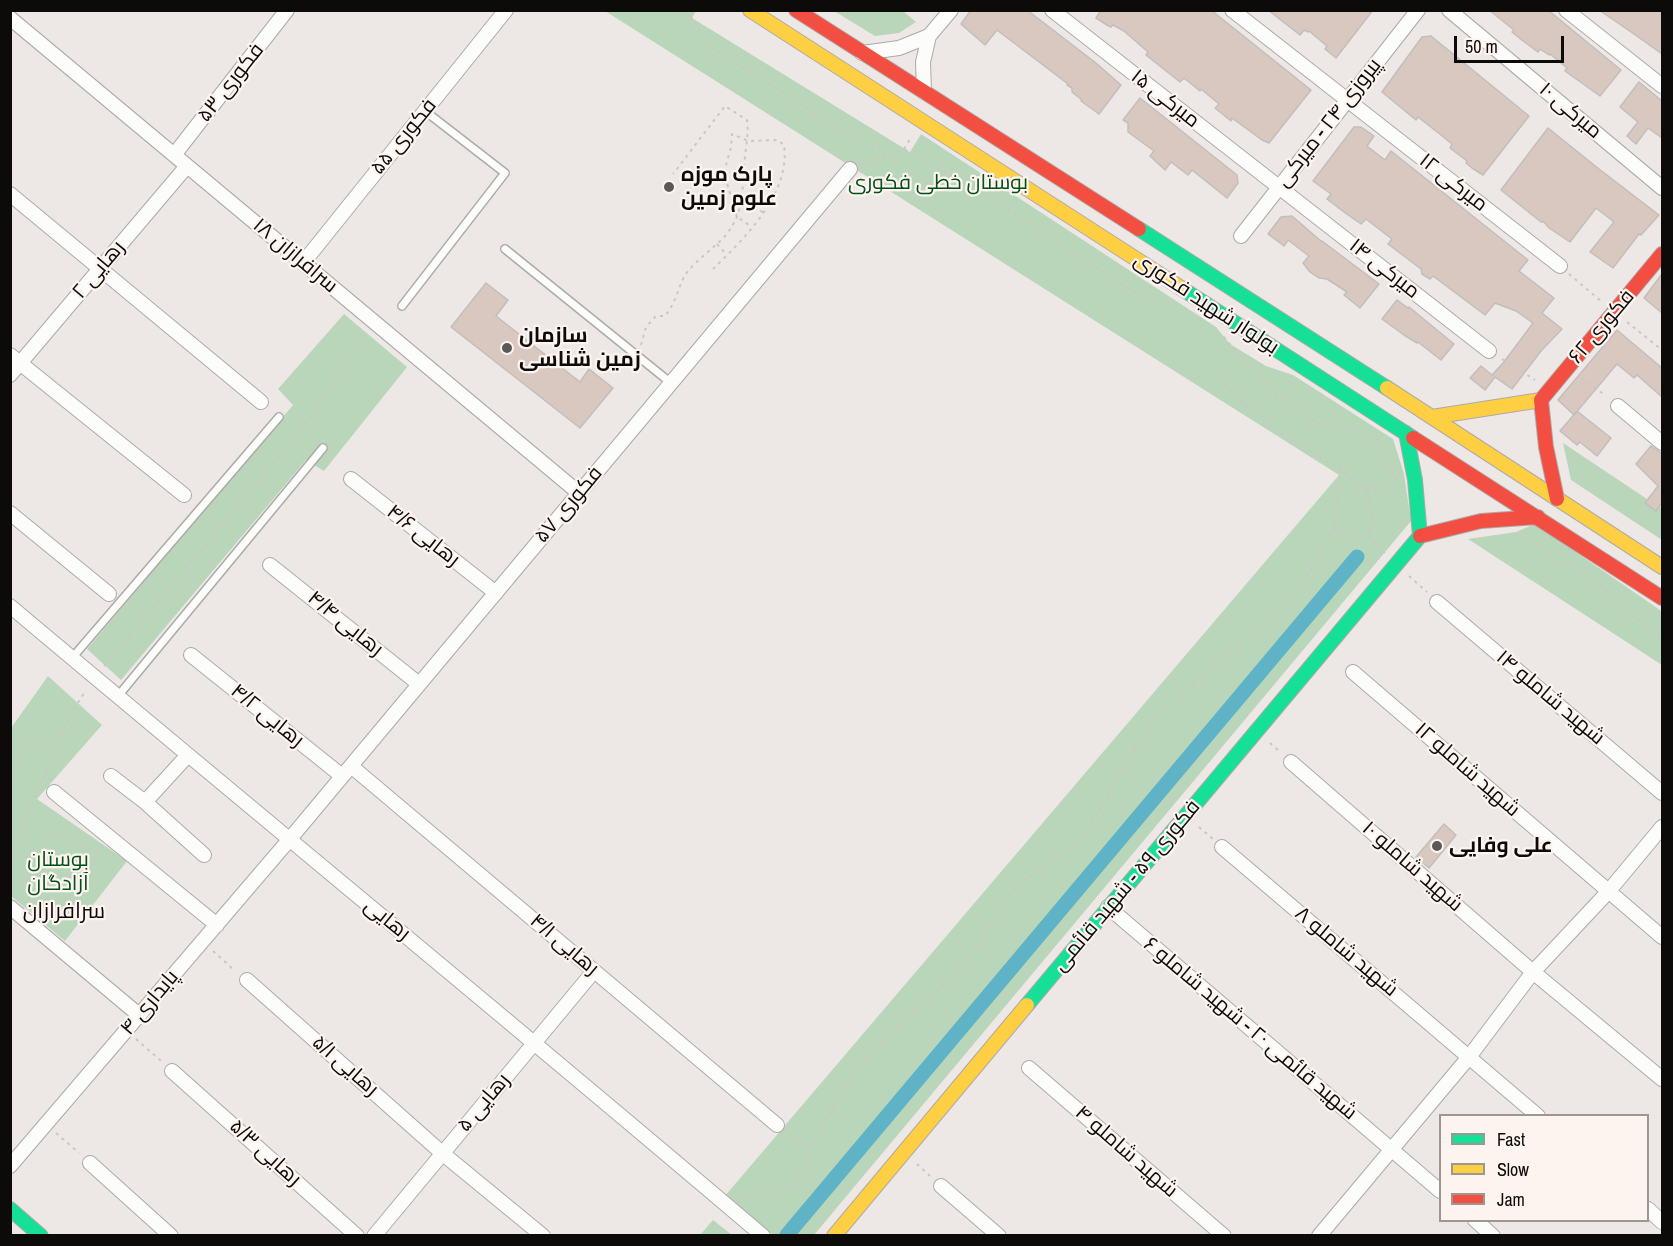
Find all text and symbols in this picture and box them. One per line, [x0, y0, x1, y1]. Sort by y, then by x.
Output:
scale bar [1457, 24, 1566, 62]
text: 50 m [1465, 34, 1498, 59]
street label: فکوری ۵۳ [192, 38, 270, 128]
street label: پیروزی ۲۴ - میرکی [1271, 54, 1387, 192]
street label: میرکی ۱۵ [1126, 64, 1204, 134]
street label: میرکی ۱۰ [1533, 78, 1607, 144]
street label: فکوری ۵۵ [366, 94, 442, 180]
street label: میرکی ۱۲ [1414, 148, 1492, 218]
place label: پارک موزه علوم زمین [681, 162, 777, 212]
park label: بوستان خطی فکوری [848, 170, 1028, 196]
marker: پارک موزه علوم زمین [662, 180, 676, 194]
street label: سرافرازان ۱۸ [247, 213, 343, 299]
street label: میرکی ۱۴ [1344, 234, 1424, 304]
street label: رهایی ۲ [67, 236, 131, 304]
street label: بولوار شهید فکوری [1129, 248, 1283, 360]
street label: فکوری ۶۲ [1564, 285, 1640, 369]
place label: سازمان زمین شناسی [519, 323, 641, 373]
marker: سازمان زمین شناسی [500, 341, 514, 355]
street label: فکوری ۵۷ [530, 462, 608, 548]
street label: رهایی ۴/۶ [381, 500, 465, 572]
street label: رهایی ۴/۴ [302, 586, 388, 662]
street label: شهید شاملو ۱۴ [1490, 645, 1610, 751]
street label: رهایی ۴/۲ [225, 679, 309, 753]
street label: شهید شاملو ۱۲ [1409, 717, 1525, 823]
street label: فکوری ۵۹ - شهید قائمی [1048, 795, 1206, 977]
street label: شهید شاملو ۱۰ [1356, 816, 1468, 918]
place label: علی وفایی [1449, 833, 1553, 859]
marker: علی وفایی [1430, 839, 1444, 853]
park label: بوستان آزادگان [27, 847, 89, 897]
street label: رهایی [359, 894, 415, 946]
district label: سرافرازان [23, 899, 105, 925]
street label: شهید شاملو ۸ [1289, 902, 1403, 1002]
street label: رهایی ۴/۱ [524, 909, 604, 981]
street label: شهید قائمی ۲۰ - شهید شاملو ۶ [1138, 932, 1362, 1126]
street label: پایداری ۴ [115, 965, 185, 1041]
street label: رهایی ۵/۱ [306, 1030, 384, 1102]
street label: رهایی ۵ [452, 1069, 516, 1137]
street label: شهید شاملو ۴ [1070, 1101, 1182, 1203]
street label: رهایی ۵/۳ [224, 1114, 306, 1192]
legend [1439, 1114, 1649, 1222]
text: Fast [1497, 1127, 1525, 1152]
text: Slow [1497, 1157, 1529, 1182]
text: Jam [1497, 1187, 1525, 1212]

